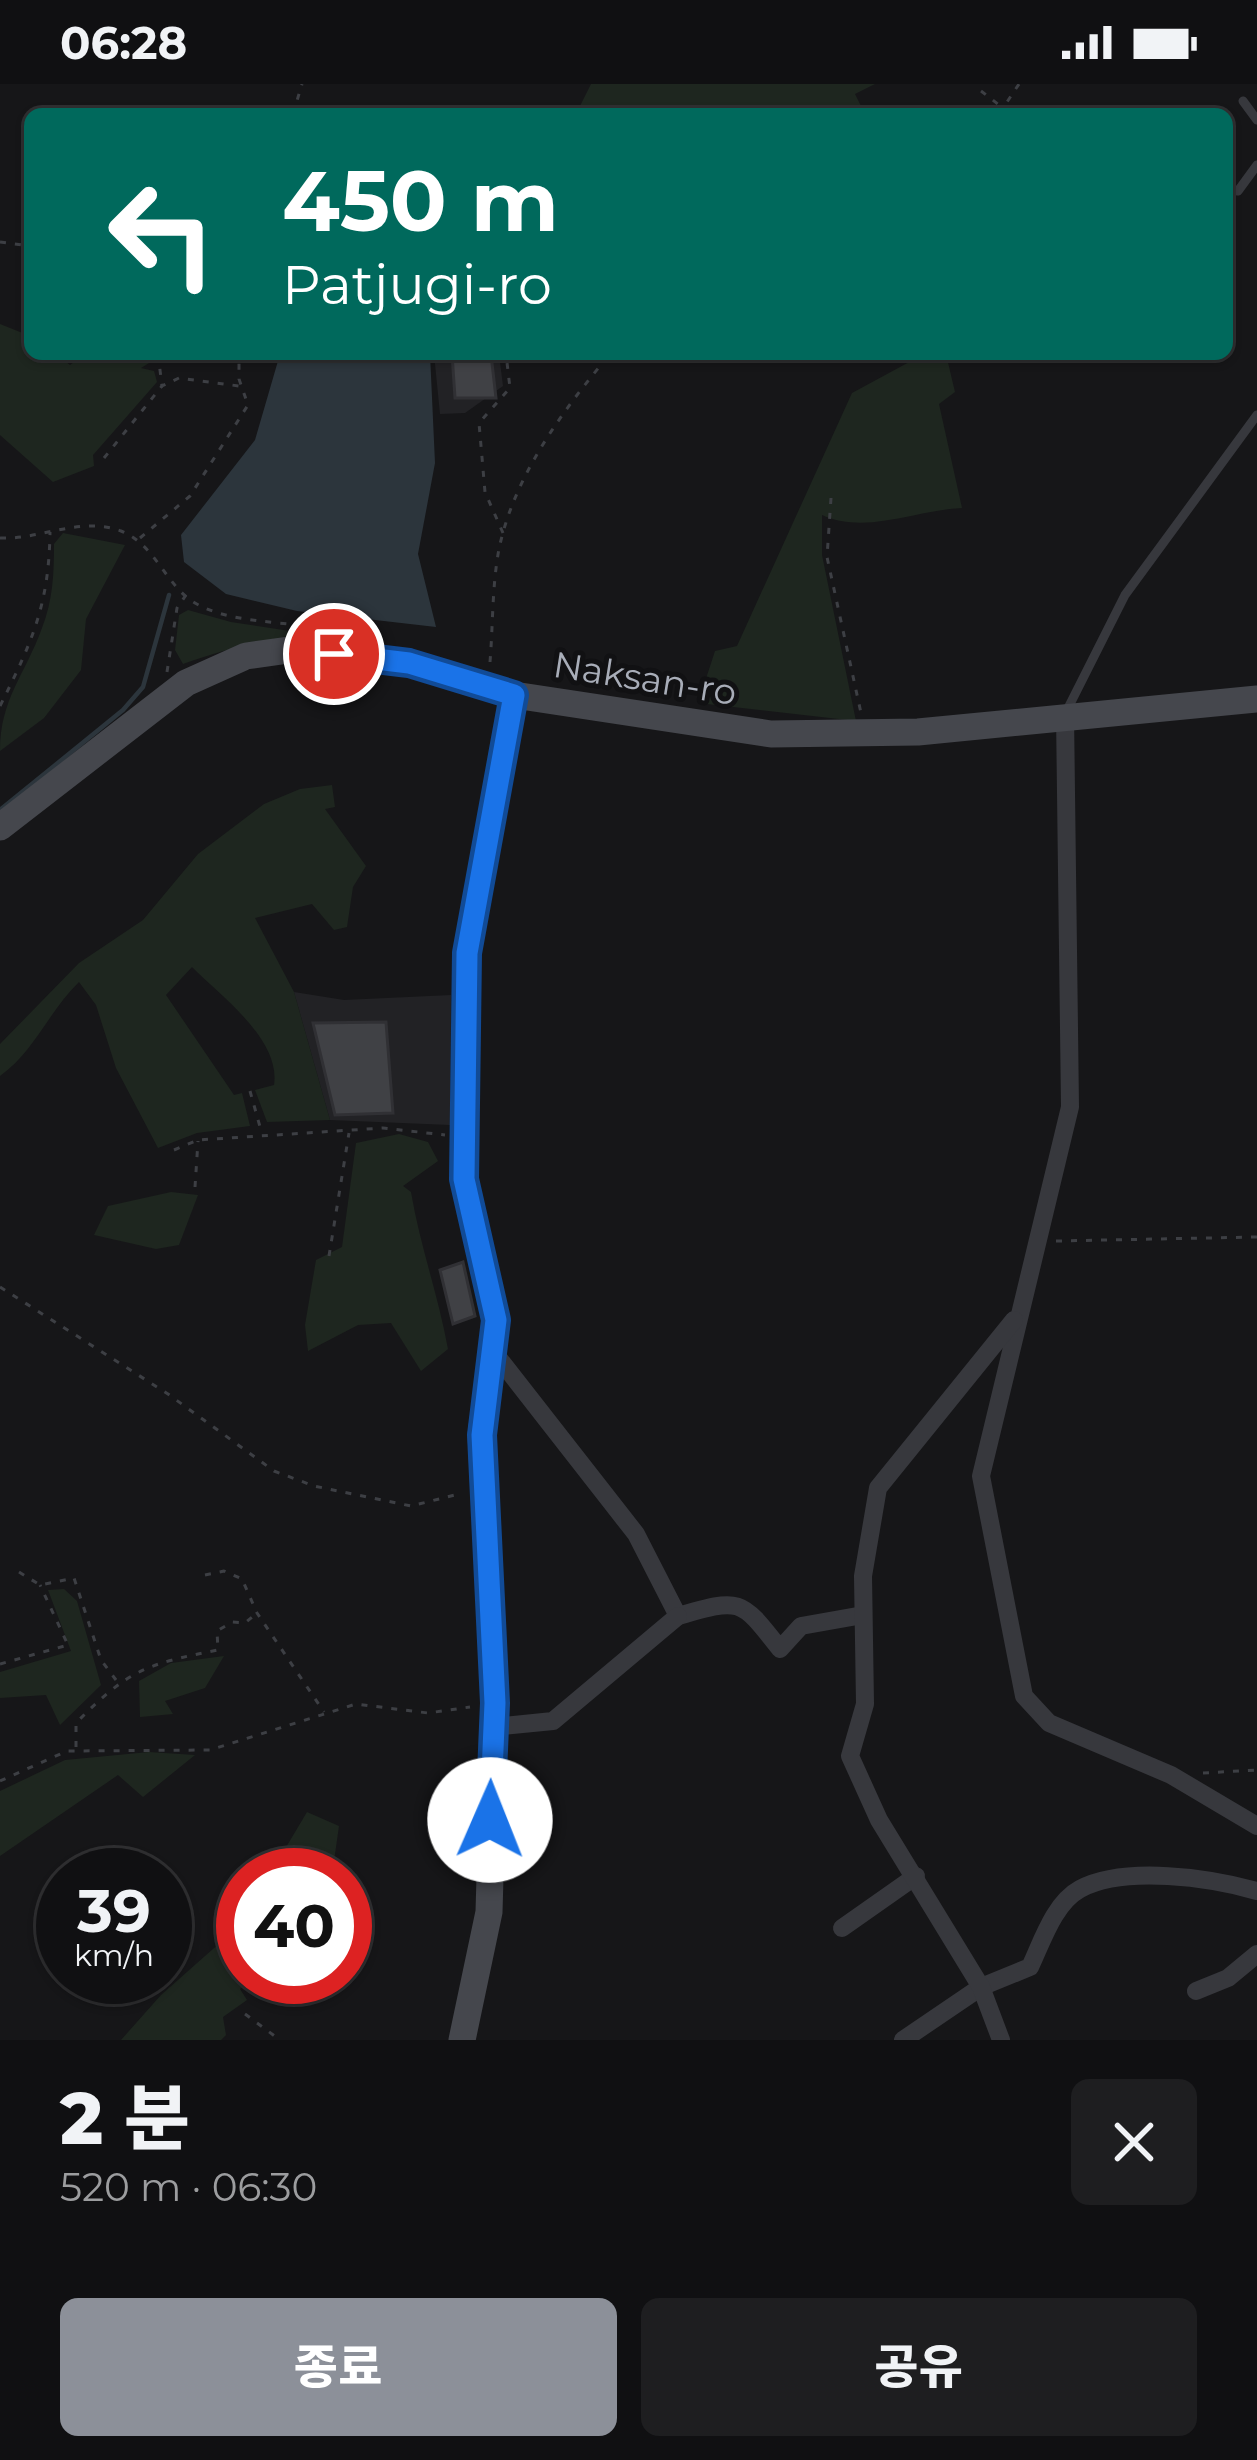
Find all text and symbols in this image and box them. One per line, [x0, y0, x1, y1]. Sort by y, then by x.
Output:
text: 06:28 [60, 15, 187, 70]
text: 450 m [282, 150, 559, 252]
icon: left [84, 156, 240, 312]
text: Patjugi-ro [282, 252, 552, 318]
pin [283, 603, 385, 705]
icon: arrive [301, 621, 367, 687]
street label: Naksan-ro [550, 642, 740, 714]
position arrow [427, 1757, 553, 1883]
speed limit sign: 40 [216, 1848, 372, 2004]
text: 39 [77, 1874, 151, 1947]
text: km/h [74, 1937, 154, 1974]
text: 2 분 [60, 2074, 190, 2162]
button: close [1071, 2079, 1197, 2205]
text: 520 m · 06:30 [60, 2163, 317, 2211]
button: 종료 [60, 2298, 617, 2436]
button: 공유 [641, 2298, 1197, 2436]

